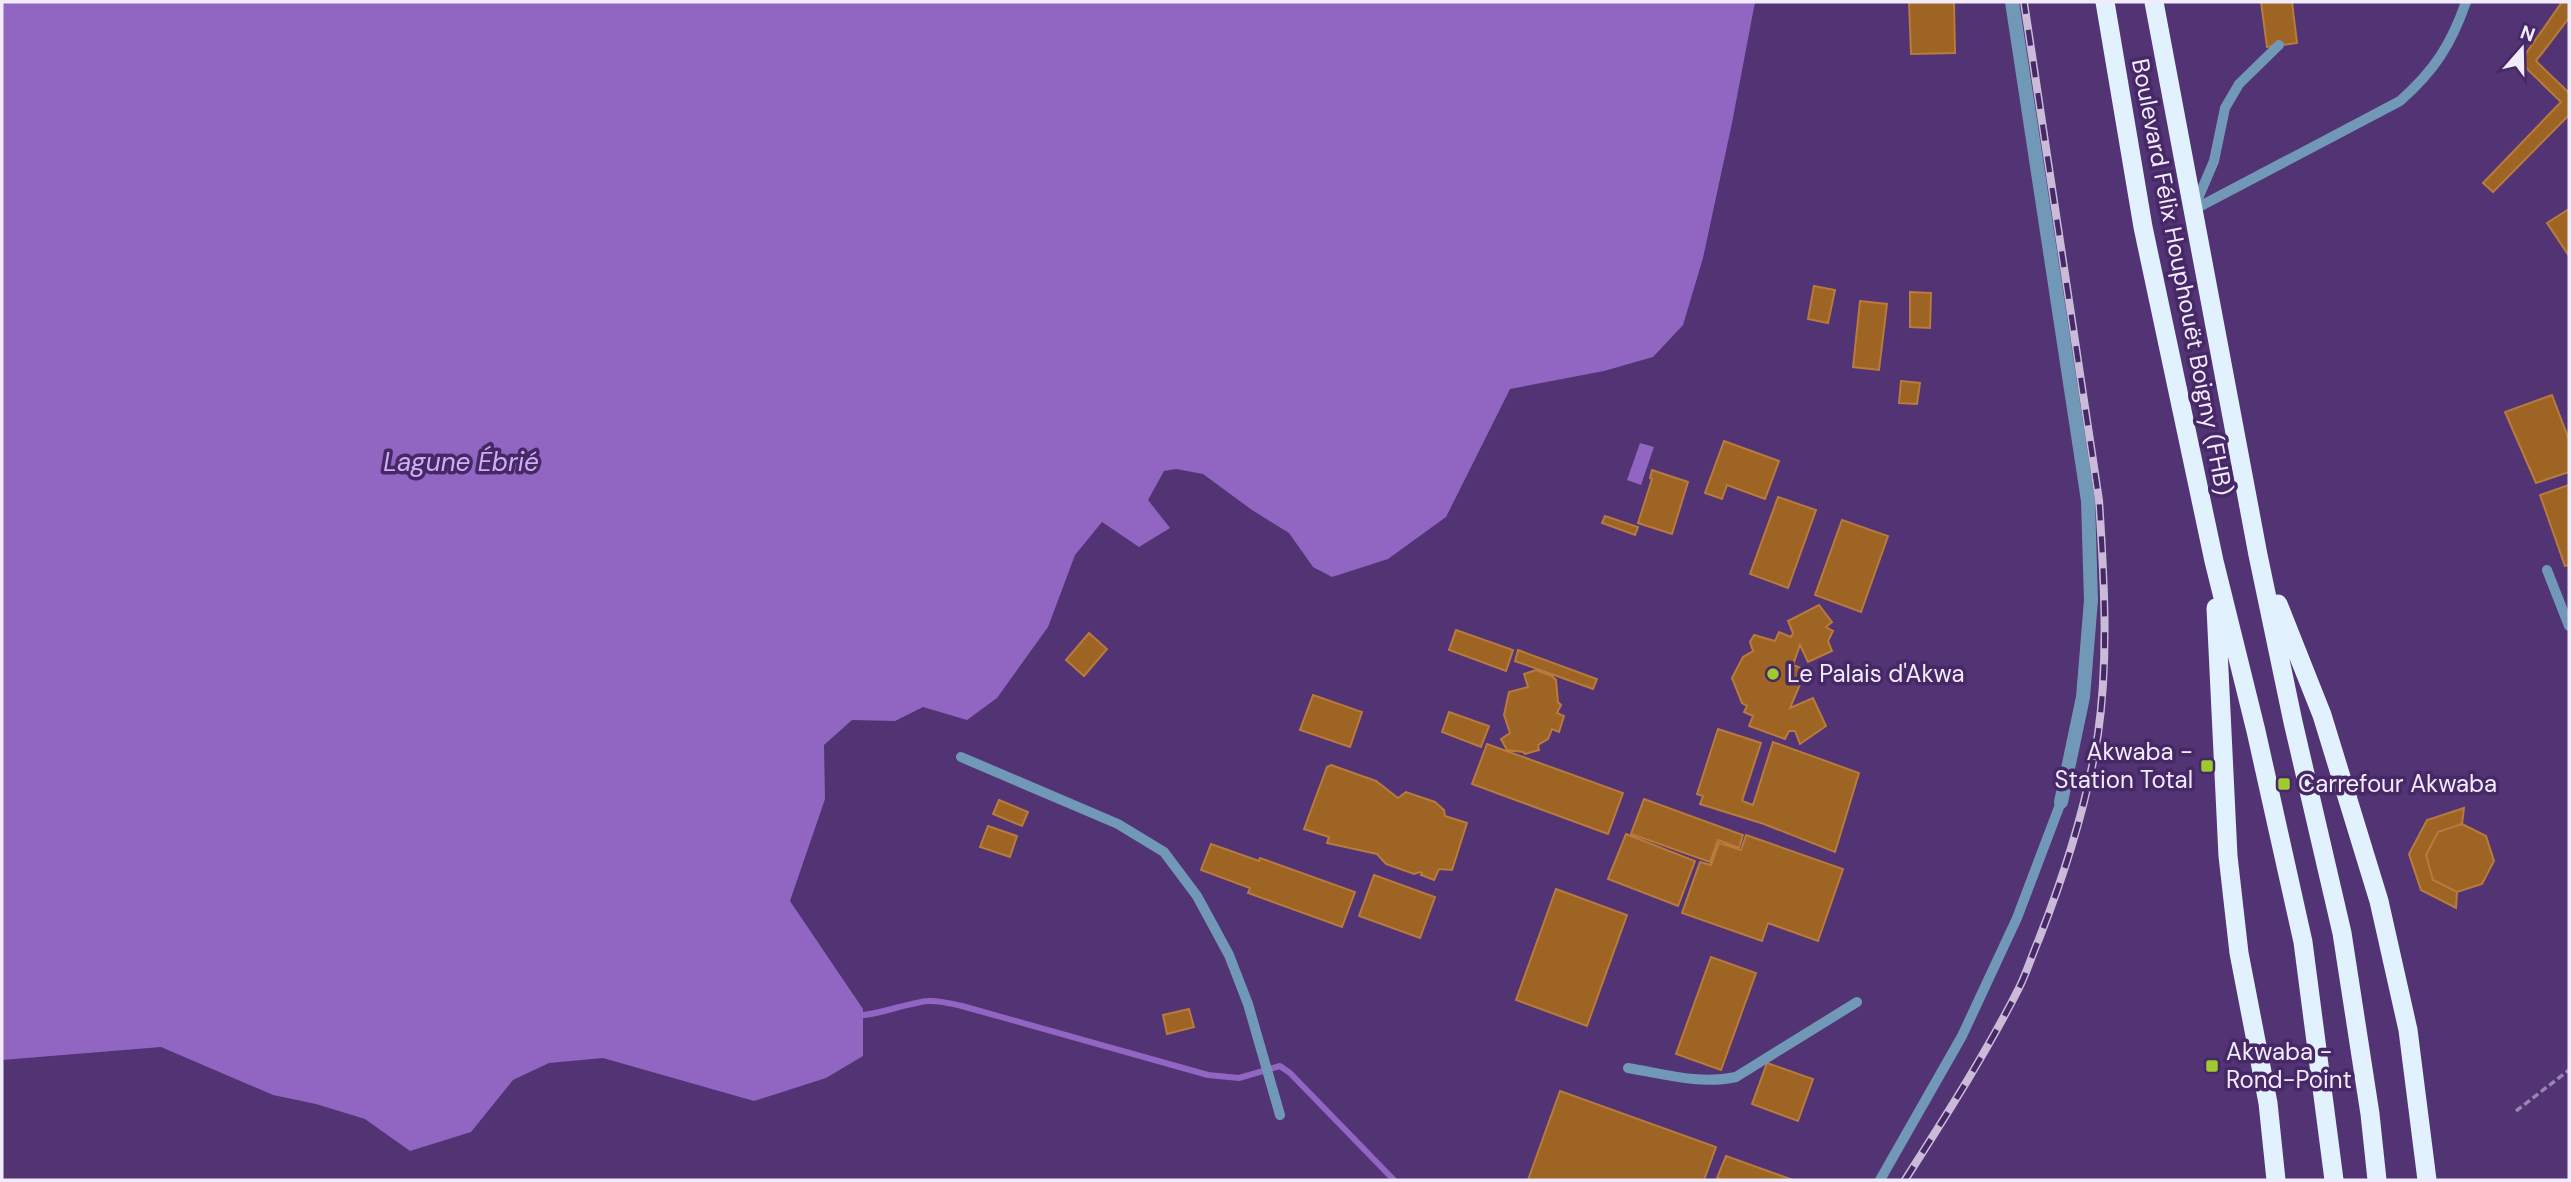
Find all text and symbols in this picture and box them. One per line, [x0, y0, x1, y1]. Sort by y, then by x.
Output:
north arrow [2487, 14, 2557, 84]
text: N [2517, 19, 2538, 48]
street label: Boulevard Félix Houphouët Boigny (FHB) [2125, 56, 2240, 498]
water label: Lagune Ébrié [383, 445, 539, 479]
place label: Le Palais d'Akwa [1787, 658, 1965, 689]
marker: Le Palais d'Akwa [1765, 666, 1781, 682]
place label: Akwaba - Station Total [2055, 736, 2193, 795]
marker: Akwaba - Station Total [2199, 758, 2215, 774]
place label: Carrefour Akwaba [2298, 768, 2497, 799]
marker: Carrefour Akwaba [2276, 776, 2292, 792]
place label: Akwaba - Rond-Point [2226, 1036, 2352, 1095]
marker: Akwaba - Rond-Point [2204, 1058, 2220, 1074]

